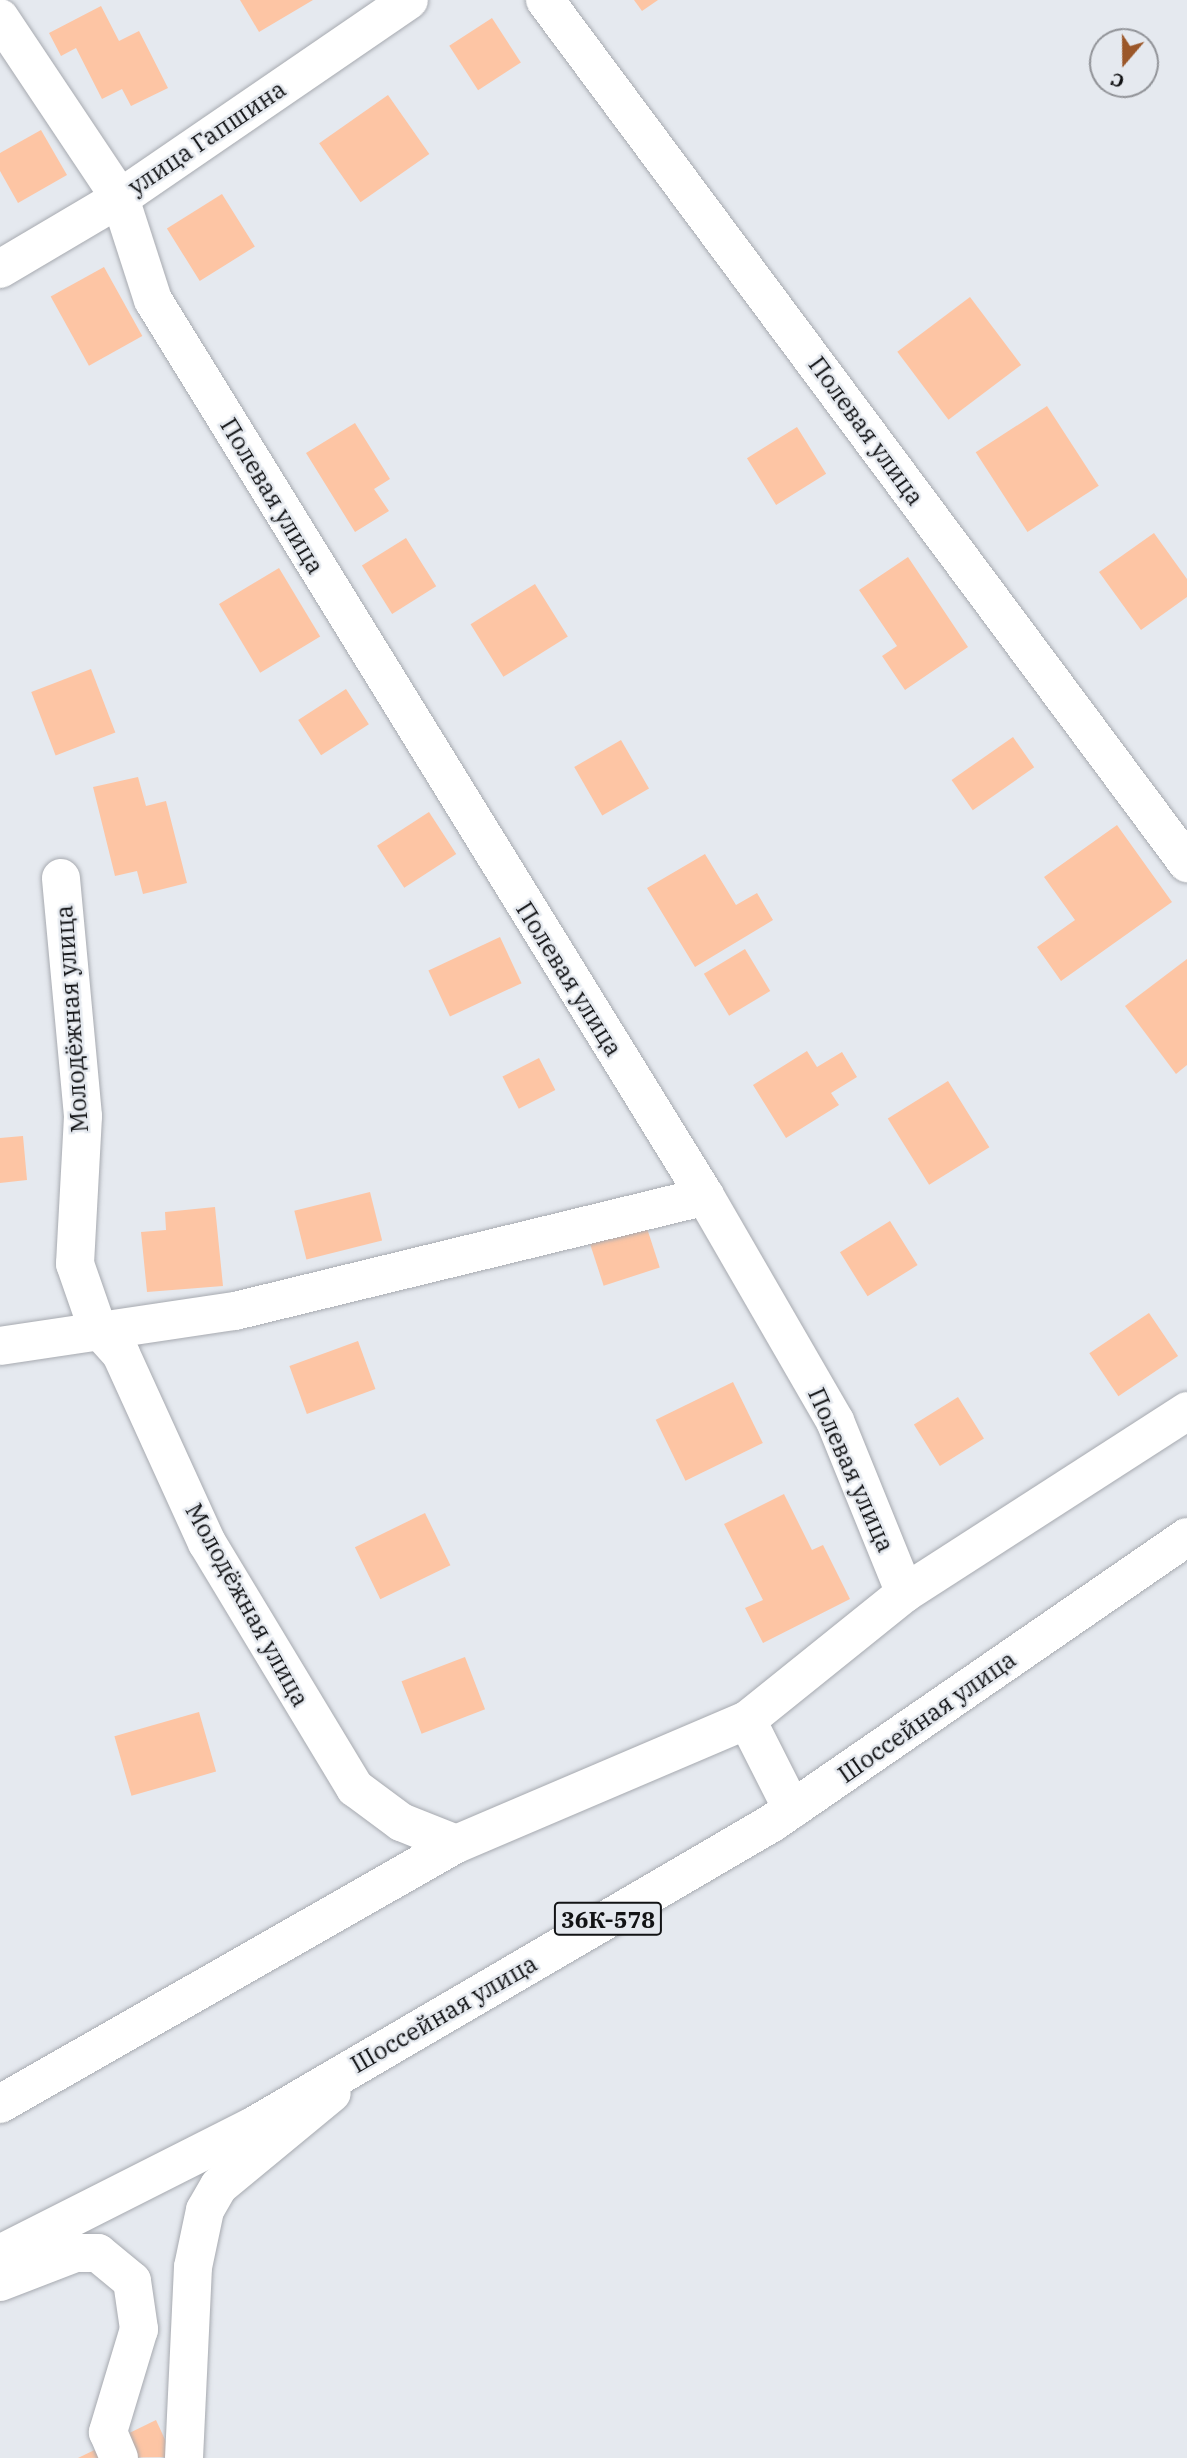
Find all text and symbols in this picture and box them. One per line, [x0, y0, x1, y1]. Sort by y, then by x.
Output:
north arrow [1089, 28, 1159, 98]
text: С [1107, 67, 1128, 94]
street label: улица Гапшина [123, 75, 291, 201]
street label: Полевая улица [802, 351, 930, 511]
street label: Полевая улица [214, 413, 330, 579]
street label: Полевая улица [510, 896, 628, 1062]
street label: Молодёжная улица [50, 904, 94, 1134]
street label: Полевая улица [802, 1383, 900, 1557]
street label: Молодёжная улица [179, 1498, 315, 1712]
street label: Шоссейная улица [833, 1645, 1021, 1789]
road number: 36К-578 [554, 1900, 662, 1938]
street label: Шоссейная улица [346, 1949, 542, 2079]

